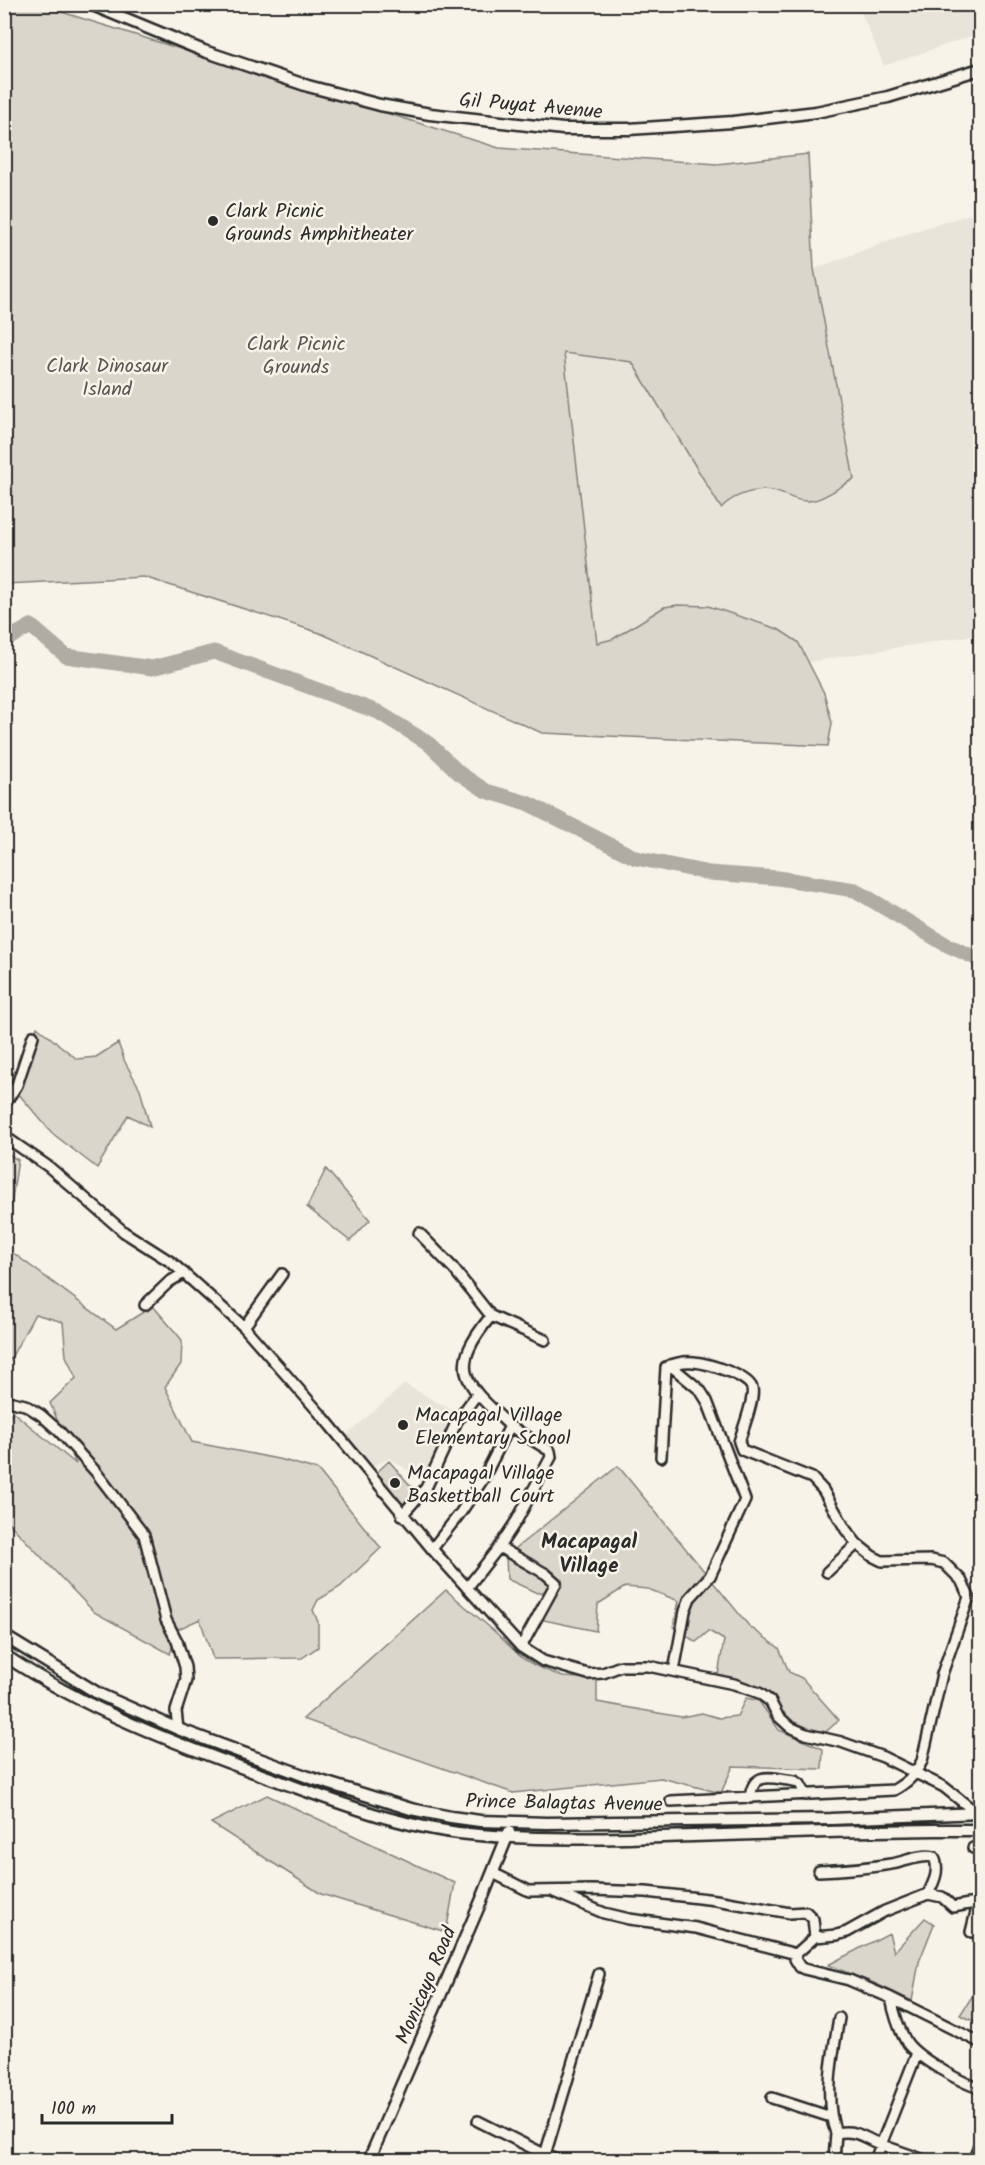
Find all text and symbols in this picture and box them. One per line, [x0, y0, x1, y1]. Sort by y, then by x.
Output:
street label: Gil Puyat Avenue [458, 85, 604, 129]
place label: Clark Picnic Grounds Amphitheater [225, 196, 414, 251]
marker: Clark Picnic Grounds Amphitheater [206, 214, 220, 228]
park label: Clark Picnic Grounds [246, 329, 346, 384]
park label: Clark Dinosaur Island [46, 351, 169, 406]
place label: Macapagal Village Elementary School [415, 1400, 571, 1455]
marker: Macapagal Village Elementary School [396, 1418, 410, 1432]
place label: Macapagal Village Baskettball Court [407, 1458, 554, 1513]
marker: Macapagal Village Baskettball Court [388, 1476, 402, 1490]
district label: Macapagal Village [541, 1526, 637, 1583]
street label: Prince Balagtas Avenue [465, 1786, 663, 1822]
street label: Monicayo Road [388, 1921, 466, 2050]
scale bar [42, 2087, 172, 2125]
text: 100 m [51, 2095, 96, 2124]

